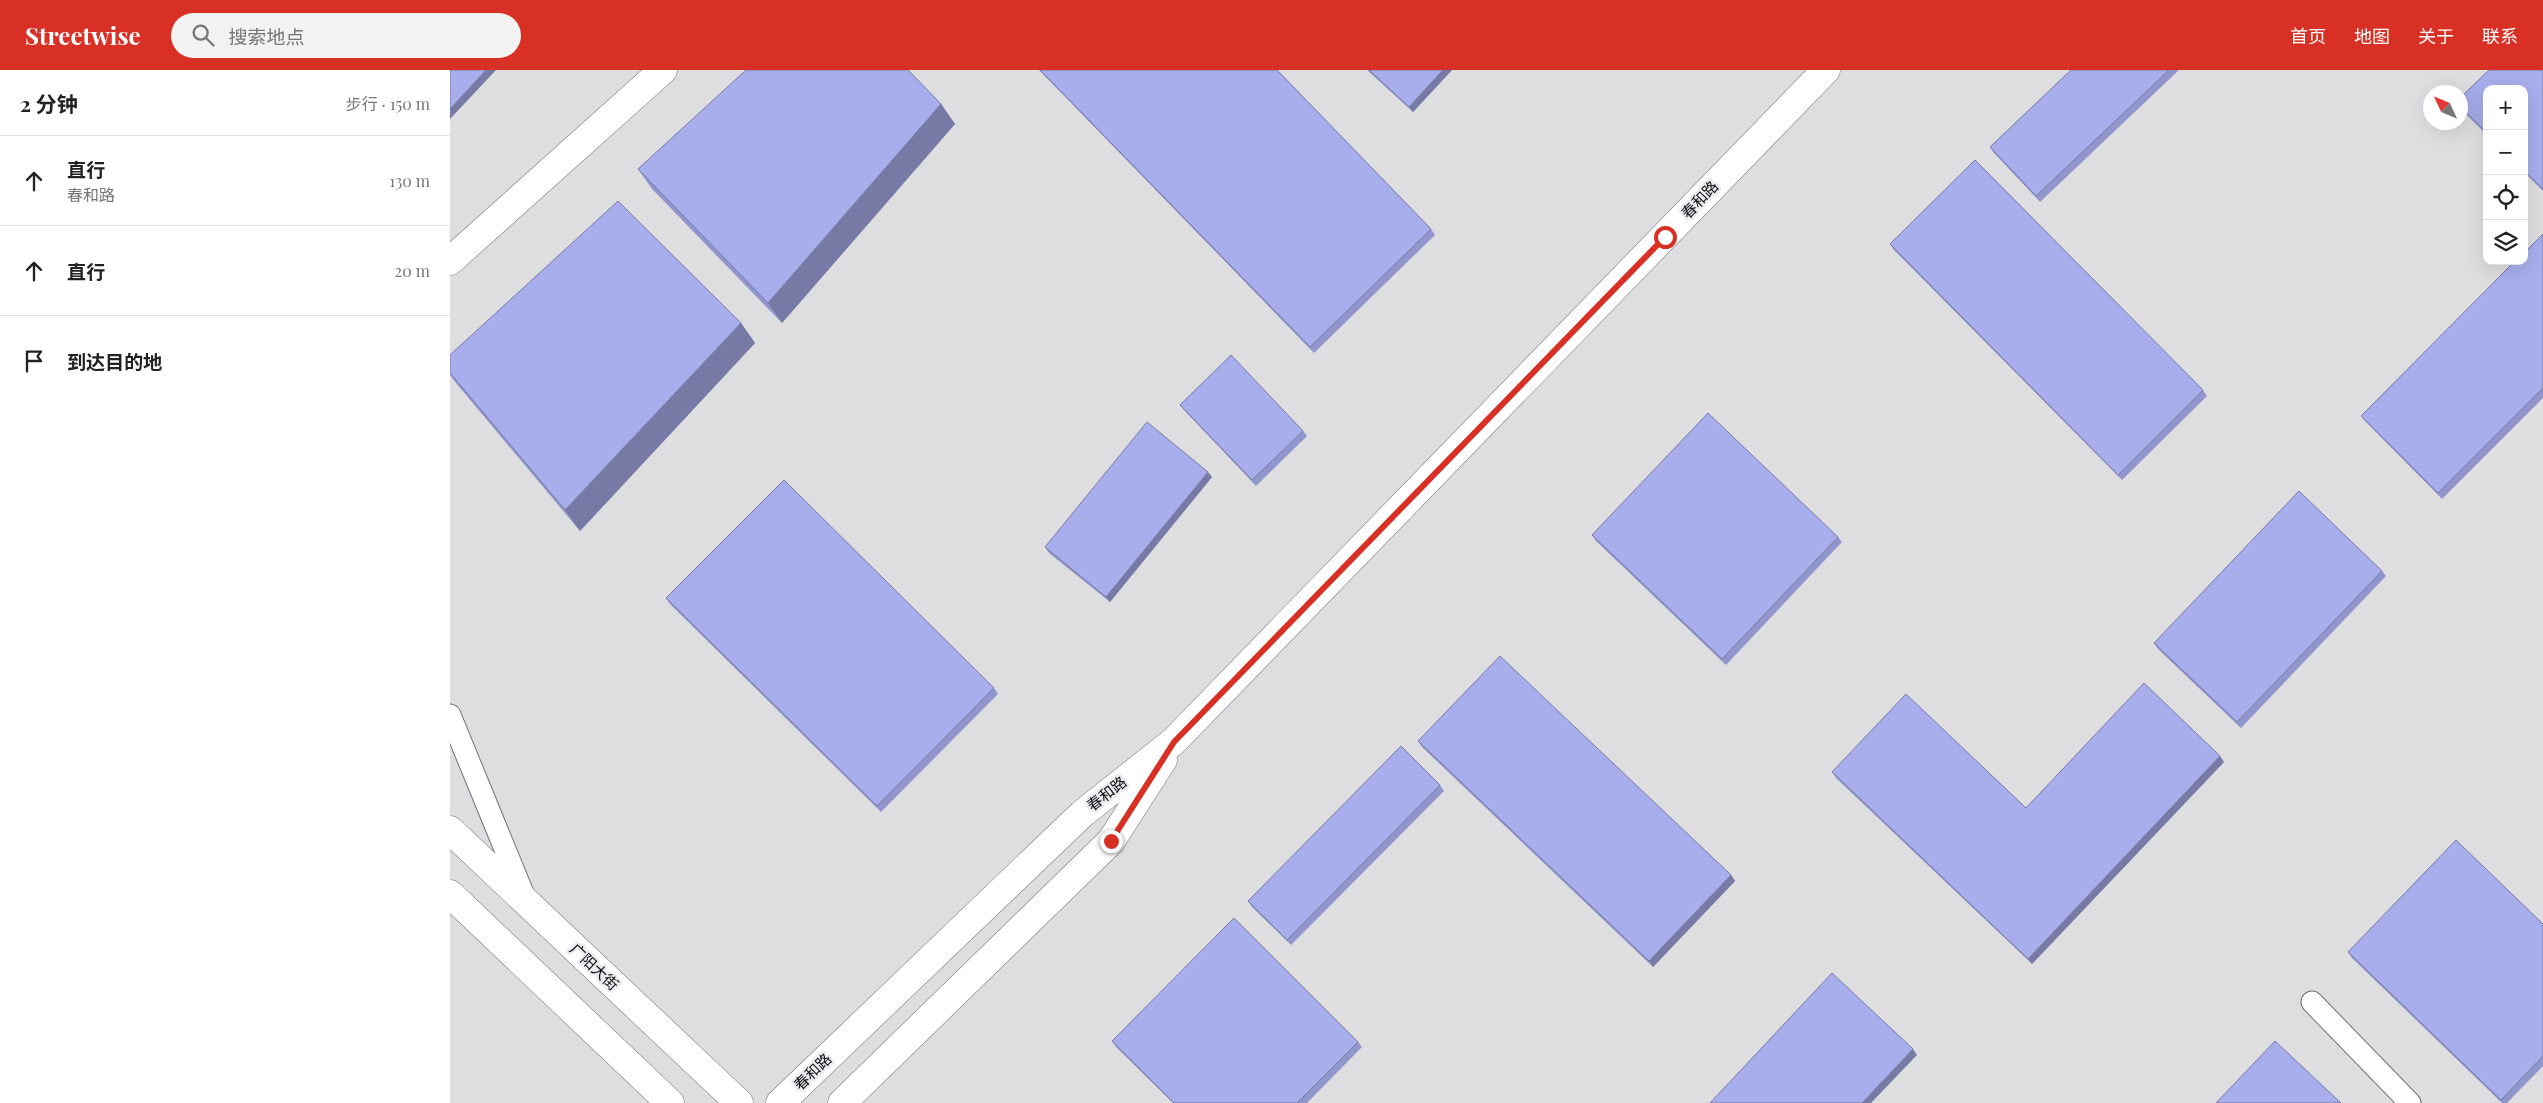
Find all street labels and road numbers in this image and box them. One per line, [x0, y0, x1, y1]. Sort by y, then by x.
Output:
street label: 春和路 [1676, 176, 1722, 222]
street label: 春和路 [1082, 771, 1130, 815]
street label: 广阳大街 [566, 938, 623, 994]
street label: 春和路 [789, 1048, 835, 1094]

